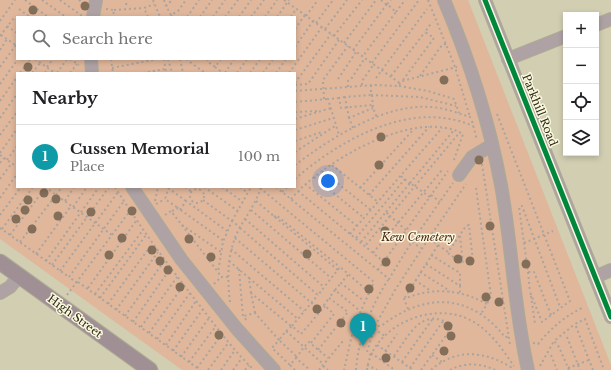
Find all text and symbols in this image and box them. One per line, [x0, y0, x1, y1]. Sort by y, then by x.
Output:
map controls [563, 12, 599, 156]
button: + [563, 12, 599, 48]
search box [16, 16, 296, 60]
icon: search [30, 27, 52, 49]
text: Search here [62, 29, 153, 48]
button: − [563, 48, 599, 84]
street label: Parkhill Road [519, 72, 561, 149]
button: locate [563, 84, 599, 120]
text: Nearby [32, 88, 98, 109]
button: layers [563, 120, 599, 156]
text: Cussen Memorial [70, 139, 210, 158]
text: 1 [42, 148, 48, 165]
text: 100 m [238, 148, 280, 165]
text: Place [70, 158, 105, 175]
your location [318, 171, 338, 191]
park label: Kew Cemetery [380, 230, 455, 244]
street label: High Street [45, 291, 106, 341]
pin: 1 [350, 313, 376, 346]

